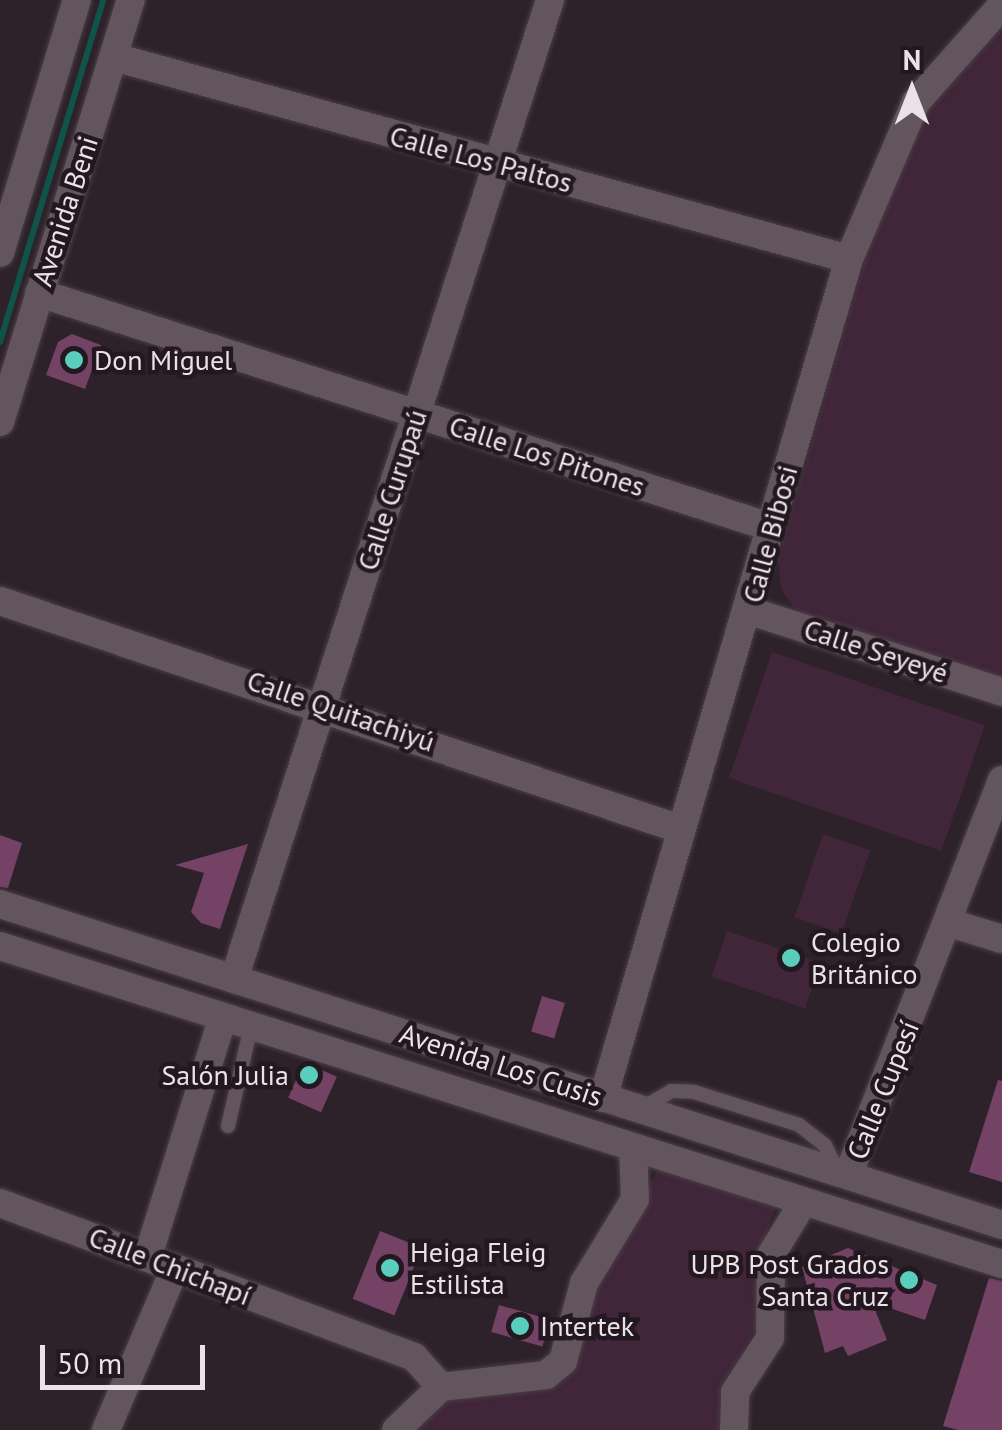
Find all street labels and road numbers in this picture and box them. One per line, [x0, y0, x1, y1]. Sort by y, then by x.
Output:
street label: Calle Los Paltos [386, 119, 576, 199]
street label: Avenida Beni [25, 132, 105, 290]
street label: Calle Curupaú [350, 405, 434, 575]
street label: Calle Los Pitones [445, 409, 649, 503]
street label: Calle Bibosi [736, 462, 804, 606]
street label: Calle Seyeyé [800, 612, 952, 690]
street label: Calle Quitachiyú [243, 663, 439, 759]
street label: Avenida Los Cusis [396, 1016, 606, 1114]
street label: Calle Cupesí [840, 1016, 926, 1164]
street label: Calle Chichapí [84, 1220, 256, 1312]

